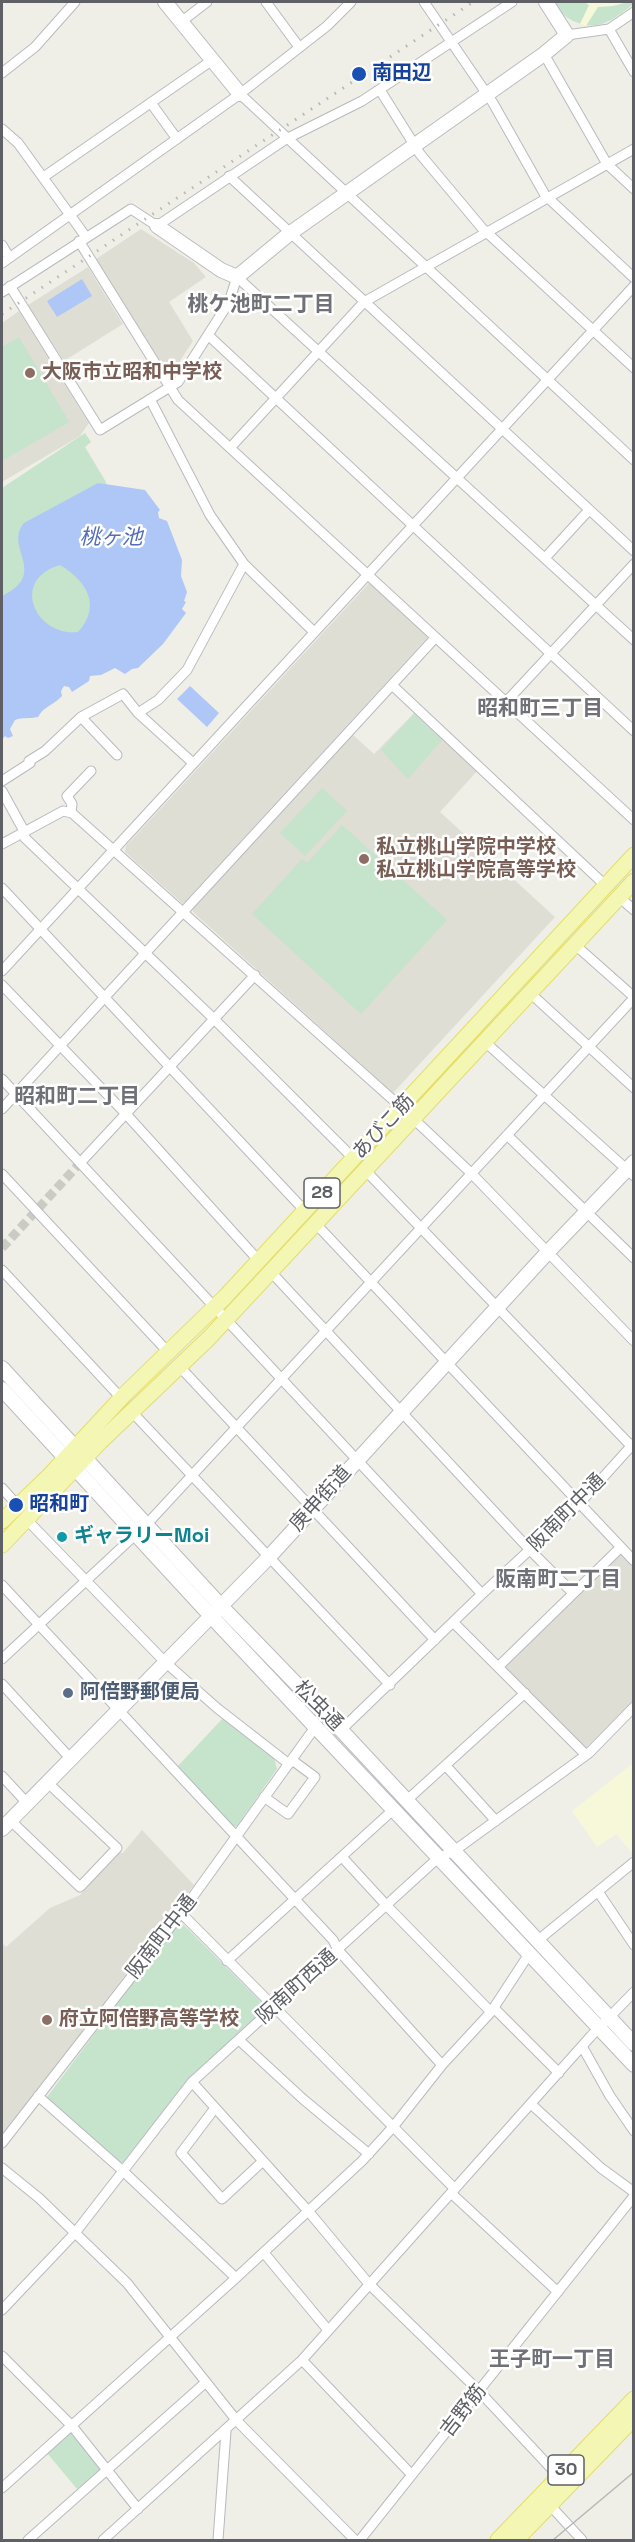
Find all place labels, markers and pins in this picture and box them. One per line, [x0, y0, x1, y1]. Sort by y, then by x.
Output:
place label: 南田辺 [372, 62, 432, 86]
marker: 南田辺 [350, 65, 368, 83]
place label: 大阪市立昭和中学校 [42, 361, 222, 385]
marker: 大阪市立昭和中学校 [23, 366, 37, 380]
place label: 私立桃山学院中学校 私立桃山学院高等学校 [376, 836, 576, 883]
marker: 私立桃山学院中学校 私立桃山学院高等学校 [357, 852, 371, 866]
place label: 昭和町 [29, 1493, 89, 1517]
marker: 昭和町 [7, 1496, 25, 1514]
place label: ギャラリーMoi [74, 1525, 209, 1549]
marker: ギャラリーMoi [55, 1530, 69, 1544]
place label: 阿倍野郵便局 [80, 1681, 200, 1705]
marker: 阿倍野郵便局 [61, 1686, 75, 1700]
place label: 府立阿倍野高等学校 [59, 2008, 239, 2032]
marker: 府立阿倍野高等学校 [40, 2013, 54, 2027]

